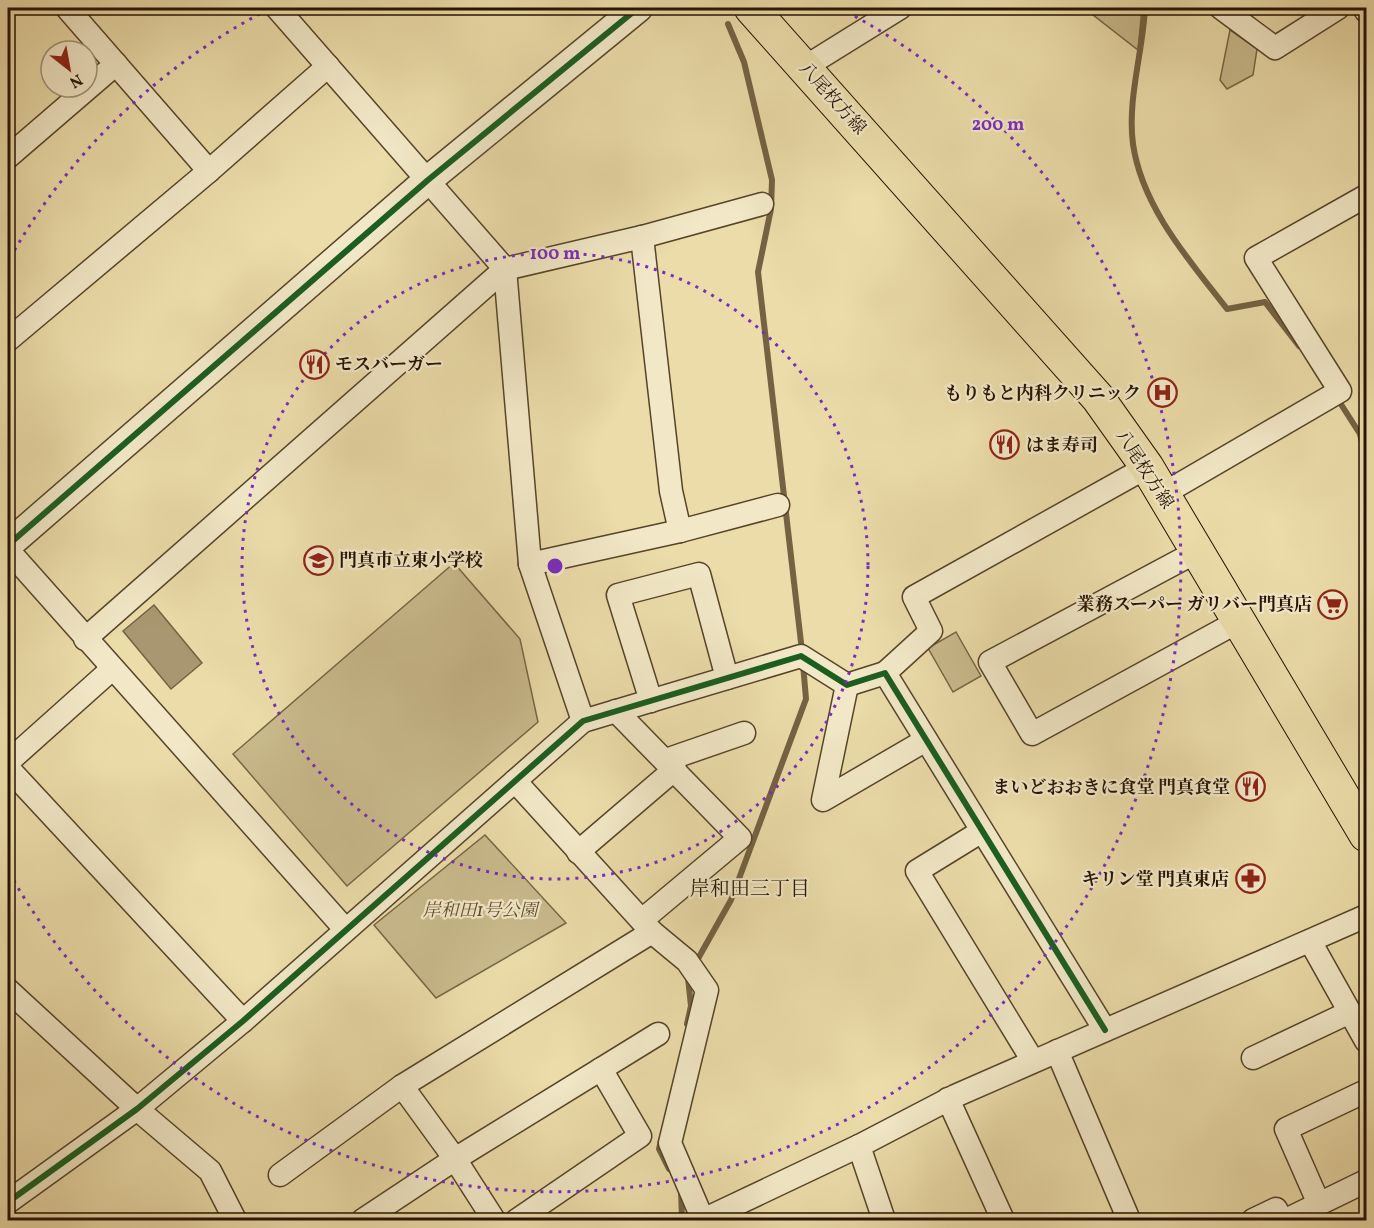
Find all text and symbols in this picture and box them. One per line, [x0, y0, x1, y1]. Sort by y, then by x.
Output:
north arrow [39, 39, 99, 99]
street label: 八尾枚方線 [792, 57, 871, 141]
text: N [65, 68, 86, 93]
text: 200 m [972, 113, 1024, 138]
text: 100 m [530, 242, 580, 267]
restaurant icon: モスバーガー [298, 348, 330, 380]
place label: モスバーガー [335, 353, 443, 378]
hospital icon: もりもと内科クリニック [1146, 377, 1178, 409]
place label: もりもと内科クリニック [944, 382, 1141, 407]
street label: 八尾枚方線 [1109, 425, 1179, 514]
restaurant icon: はま寿司 [989, 429, 1021, 461]
place label: はま寿司 [1026, 434, 1098, 459]
school or university icon: 門真市立東小学校 [302, 544, 334, 576]
place label: 門真市立東小学校 [339, 549, 483, 574]
centre of rings [545, 556, 565, 576]
supermarket icon: 業務スーパー ガリバー門真店 [1317, 588, 1349, 620]
place label: 業務スーパー ガリバー門真店 [1077, 593, 1312, 618]
restaurant icon: まいどおおきに食堂 門真食堂 [1235, 771, 1267, 803]
place label: まいどおおきに食堂 門真食堂 [992, 776, 1230, 801]
pharmacy icon: キリン堂 門真東店 [1234, 863, 1266, 895]
place label: キリン堂 門真東店 [1081, 868, 1229, 893]
district label: 岸和田三丁目 [690, 876, 810, 904]
park label: 岸和田1号公園 [423, 899, 540, 924]

